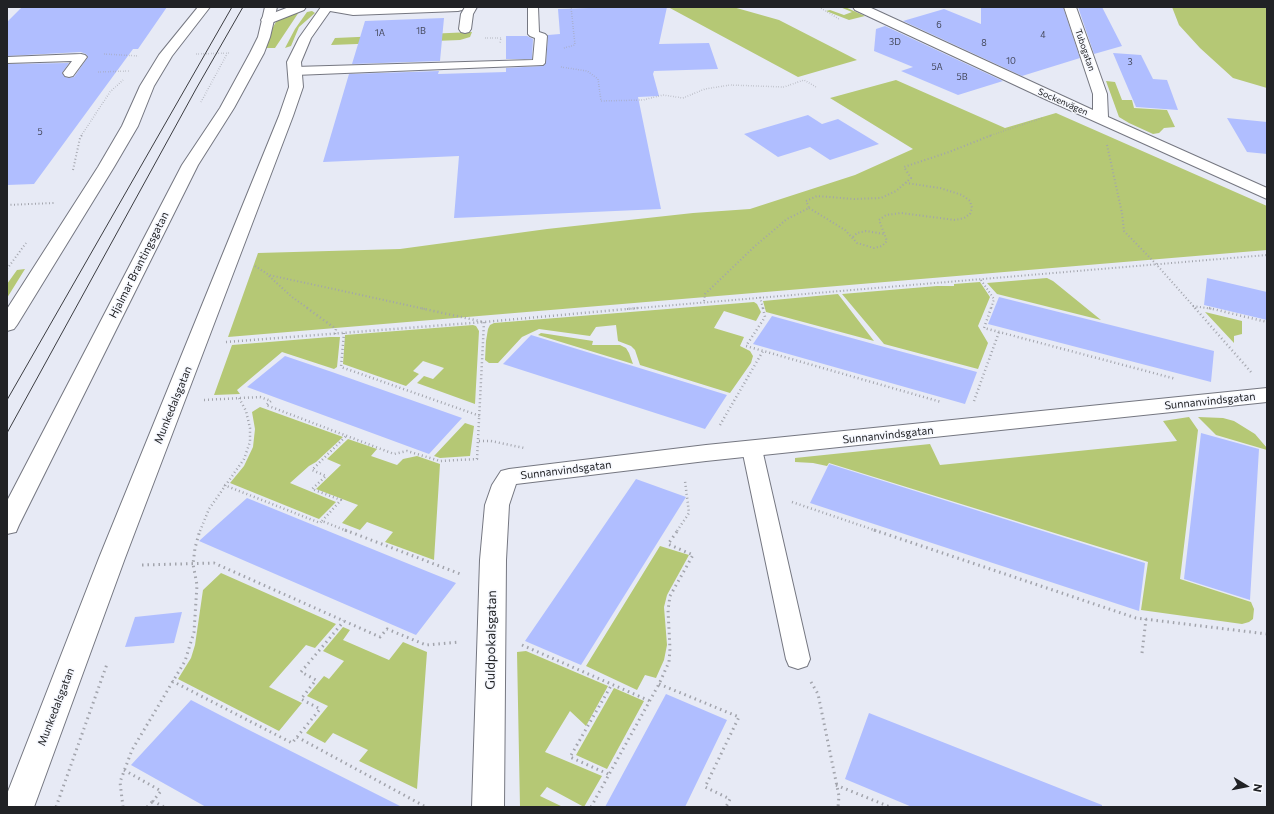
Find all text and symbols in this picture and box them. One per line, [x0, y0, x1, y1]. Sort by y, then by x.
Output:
house number: 6 [936, 20, 942, 30]
house number: 1B [416, 26, 426, 36]
house number: 1A [375, 28, 385, 38]
street label: Tubogatan [1073, 28, 1097, 72]
house number: 4 [1040, 30, 1046, 40]
house number: 3D [889, 37, 901, 47]
house number: 8 [981, 38, 987, 48]
house number: 10 [1006, 56, 1016, 66]
house number: 3 [1127, 57, 1133, 67]
house number: 5A [931, 62, 943, 72]
house number: 5B [957, 72, 967, 82]
street label: Sockenvägen [1036, 86, 1090, 118]
house number: 5 [37, 127, 43, 137]
street label: Hjalmar Brantingsgatan [106, 210, 172, 320]
street label: Munkedalsgatan [151, 364, 195, 446]
street label: Sunnanvindsgatan [1164, 390, 1256, 412]
street label: Sunnanvindsgatan [842, 424, 934, 446]
street label: Sunnanvindsgatan [520, 458, 612, 482]
street label: Guldpokalsgatan [482, 590, 500, 690]
street label: Munkedalsgatan [35, 666, 77, 748]
north arrow [1226, 766, 1266, 806]
text: N [1251, 783, 1265, 793]

